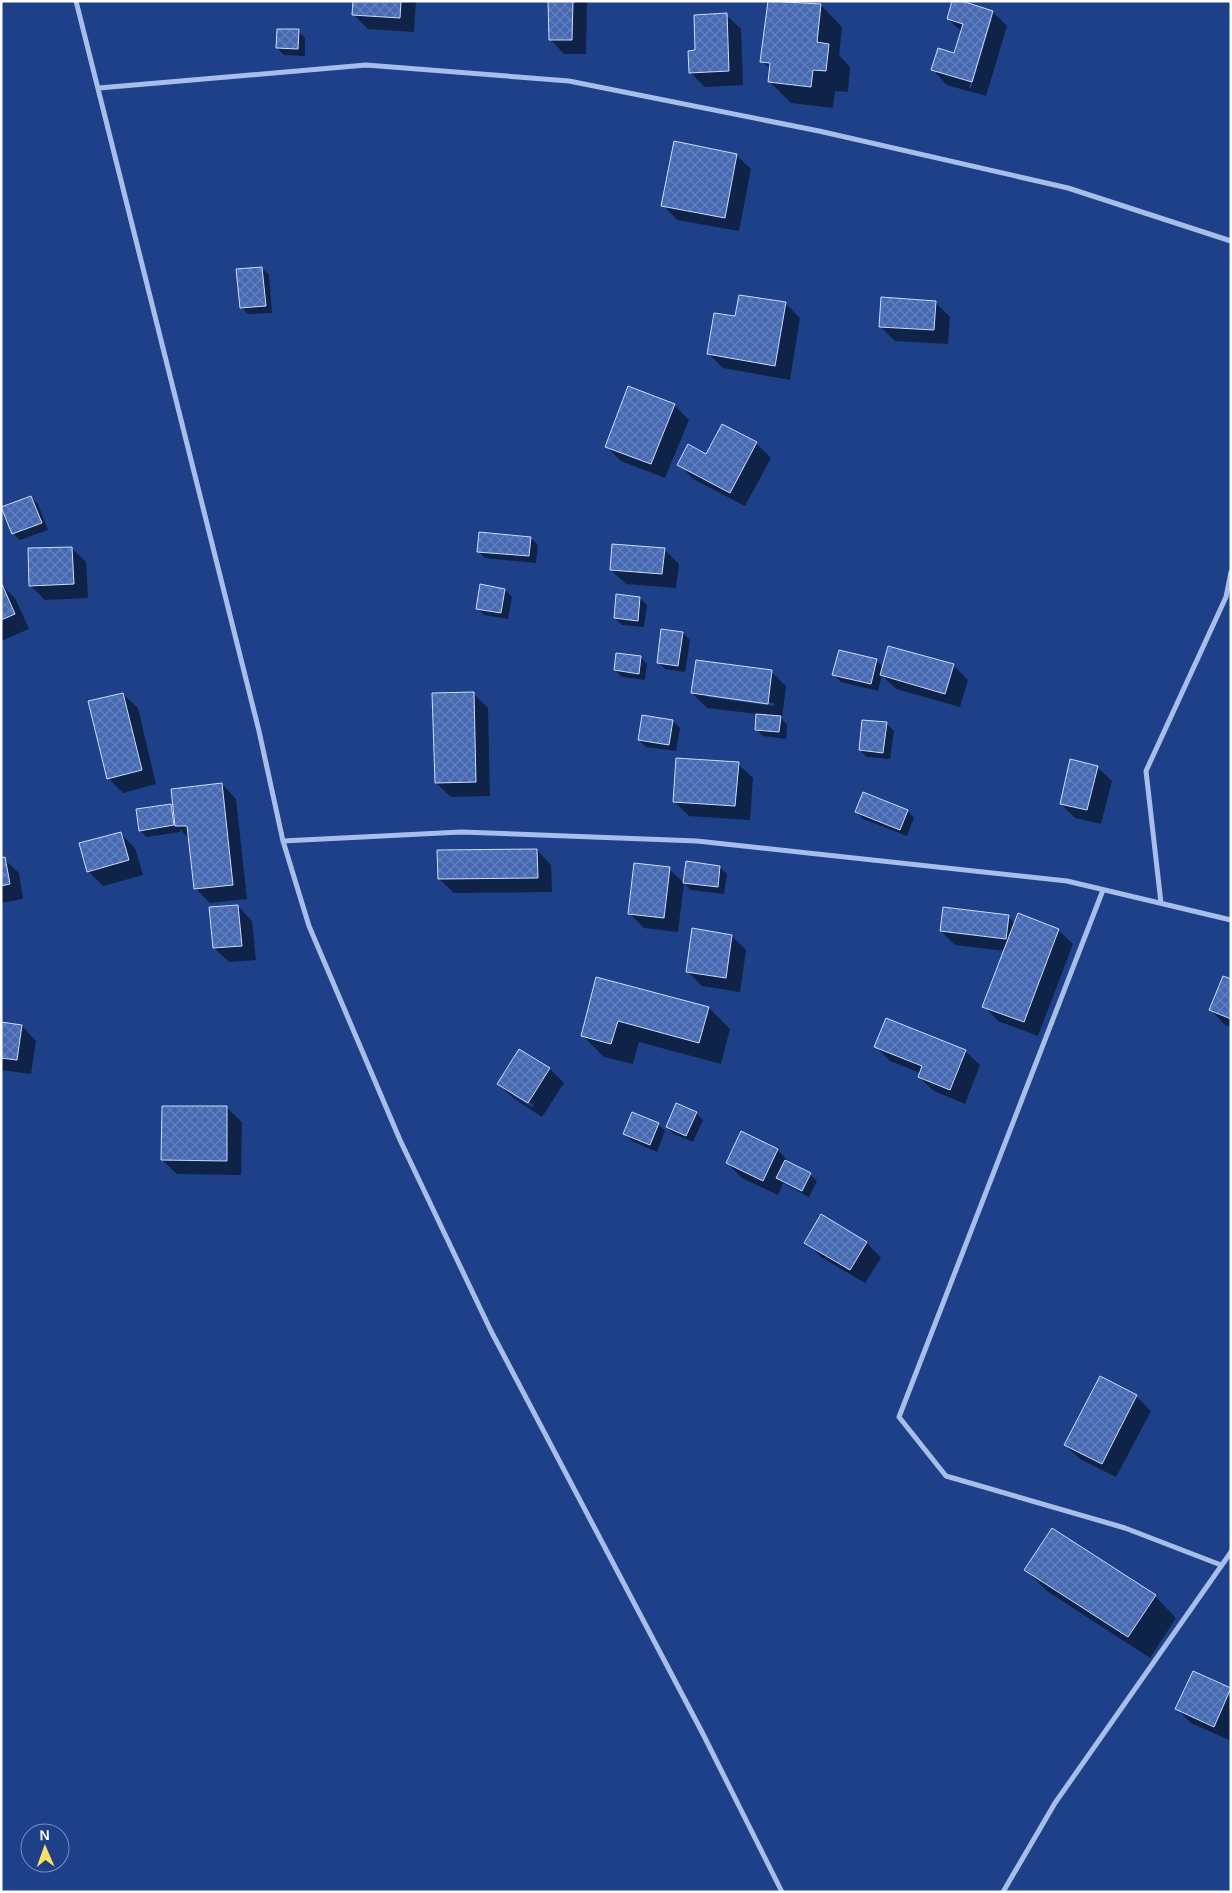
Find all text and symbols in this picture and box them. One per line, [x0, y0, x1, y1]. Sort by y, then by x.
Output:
north arrow [20, 1823, 70, 1873]
text: N [39, 1827, 50, 1843]

